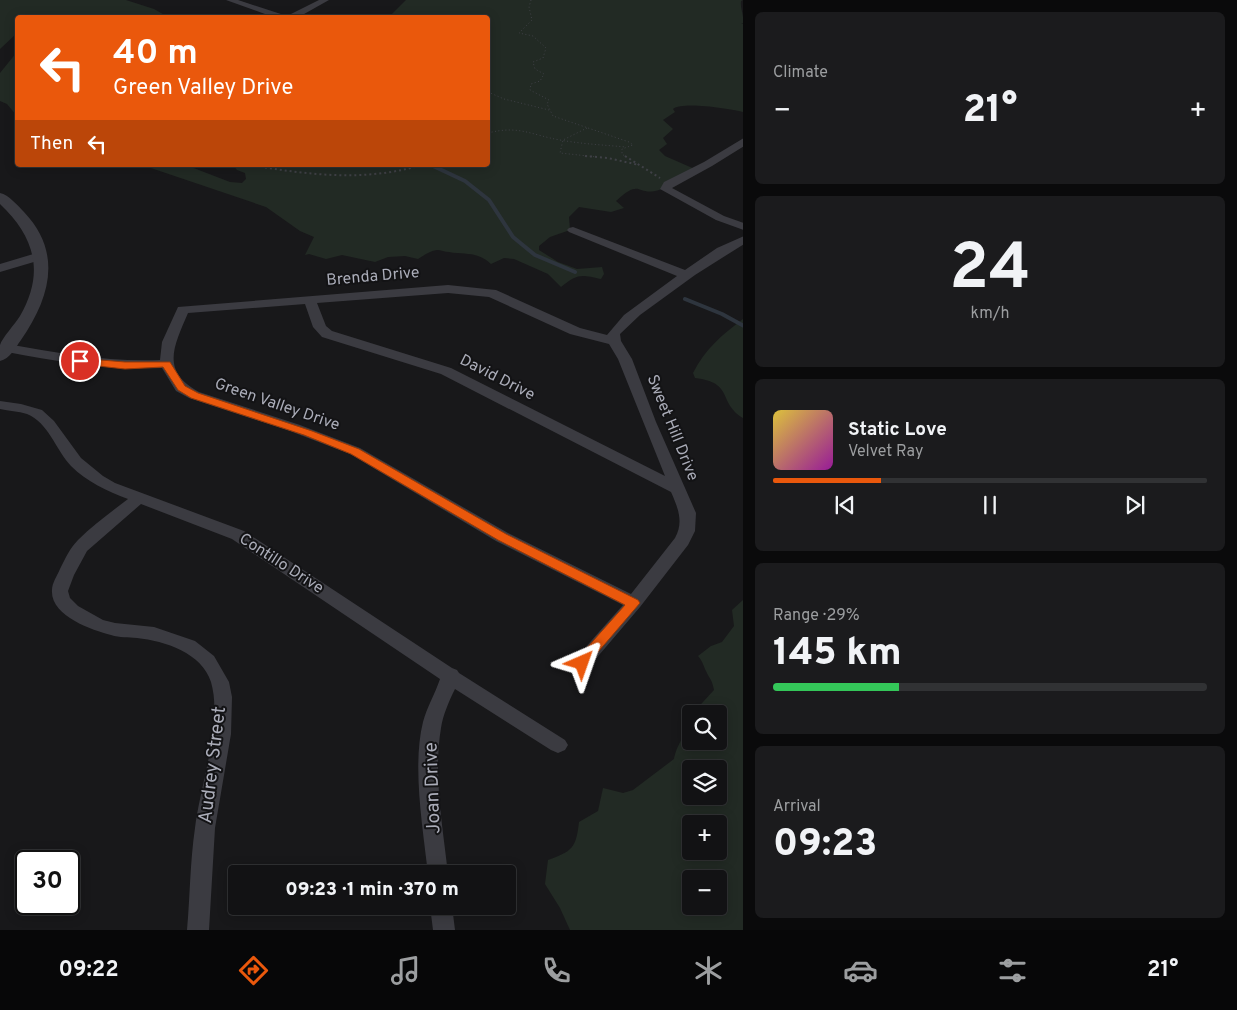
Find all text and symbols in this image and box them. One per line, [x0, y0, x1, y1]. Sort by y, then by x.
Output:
text: 40 m [113, 32, 198, 76]
icon: left [30, 35, 95, 100]
text: Climate [773, 63, 828, 83]
text: Green Valley Drive [113, 75, 293, 102]
text: 21° [963, 87, 1017, 136]
text: − [773, 94, 791, 130]
text: + [1189, 94, 1207, 130]
icon: left [83, 130, 111, 158]
text: Then [30, 132, 73, 156]
text: 24 [949, 230, 1031, 312]
street label: Brenda Drive [326, 263, 420, 291]
text: km/h [971, 304, 1009, 324]
pin [59, 340, 101, 382]
icon: arrive [66, 347, 94, 375]
street label: David Drive [456, 350, 538, 406]
street label: Sweet Hill Drive [642, 372, 702, 484]
street label: Green Valley Drive [212, 374, 342, 436]
text: Static Love [848, 418, 947, 442]
text: Velvet Ray [848, 442, 923, 462]
icon: previous [831, 491, 859, 519]
icon: pause [976, 491, 1004, 519]
icon: next [1121, 491, 1149, 519]
street label: Contillo Drive [235, 529, 327, 599]
text: Range · 29% [773, 606, 860, 626]
text: 145 km [773, 630, 902, 679]
position arrow [555, 636, 607, 688]
street label: Audrey Street [194, 705, 232, 825]
map controls [682, 705, 727, 915]
button: search [682, 705, 727, 750]
street label: Joan Drive [419, 742, 447, 834]
button: layers [682, 760, 727, 805]
text: Arrival [773, 797, 821, 817]
button: + [682, 815, 727, 860]
text: 09:23 [773, 821, 877, 870]
speed limit sign: 30 [15, 850, 80, 915]
button: − [682, 870, 727, 915]
text: 09:23 · 1 min · 370 m [285, 878, 459, 902]
icon: directions [236, 953, 271, 988]
icon: music [388, 953, 423, 988]
icon: phone [539, 953, 574, 988]
icon: climate [691, 953, 726, 988]
icon: car [843, 953, 878, 988]
icon: filters [995, 953, 1030, 988]
text: 09:22 [58, 957, 119, 984]
text: 21° [1147, 957, 1178, 984]

